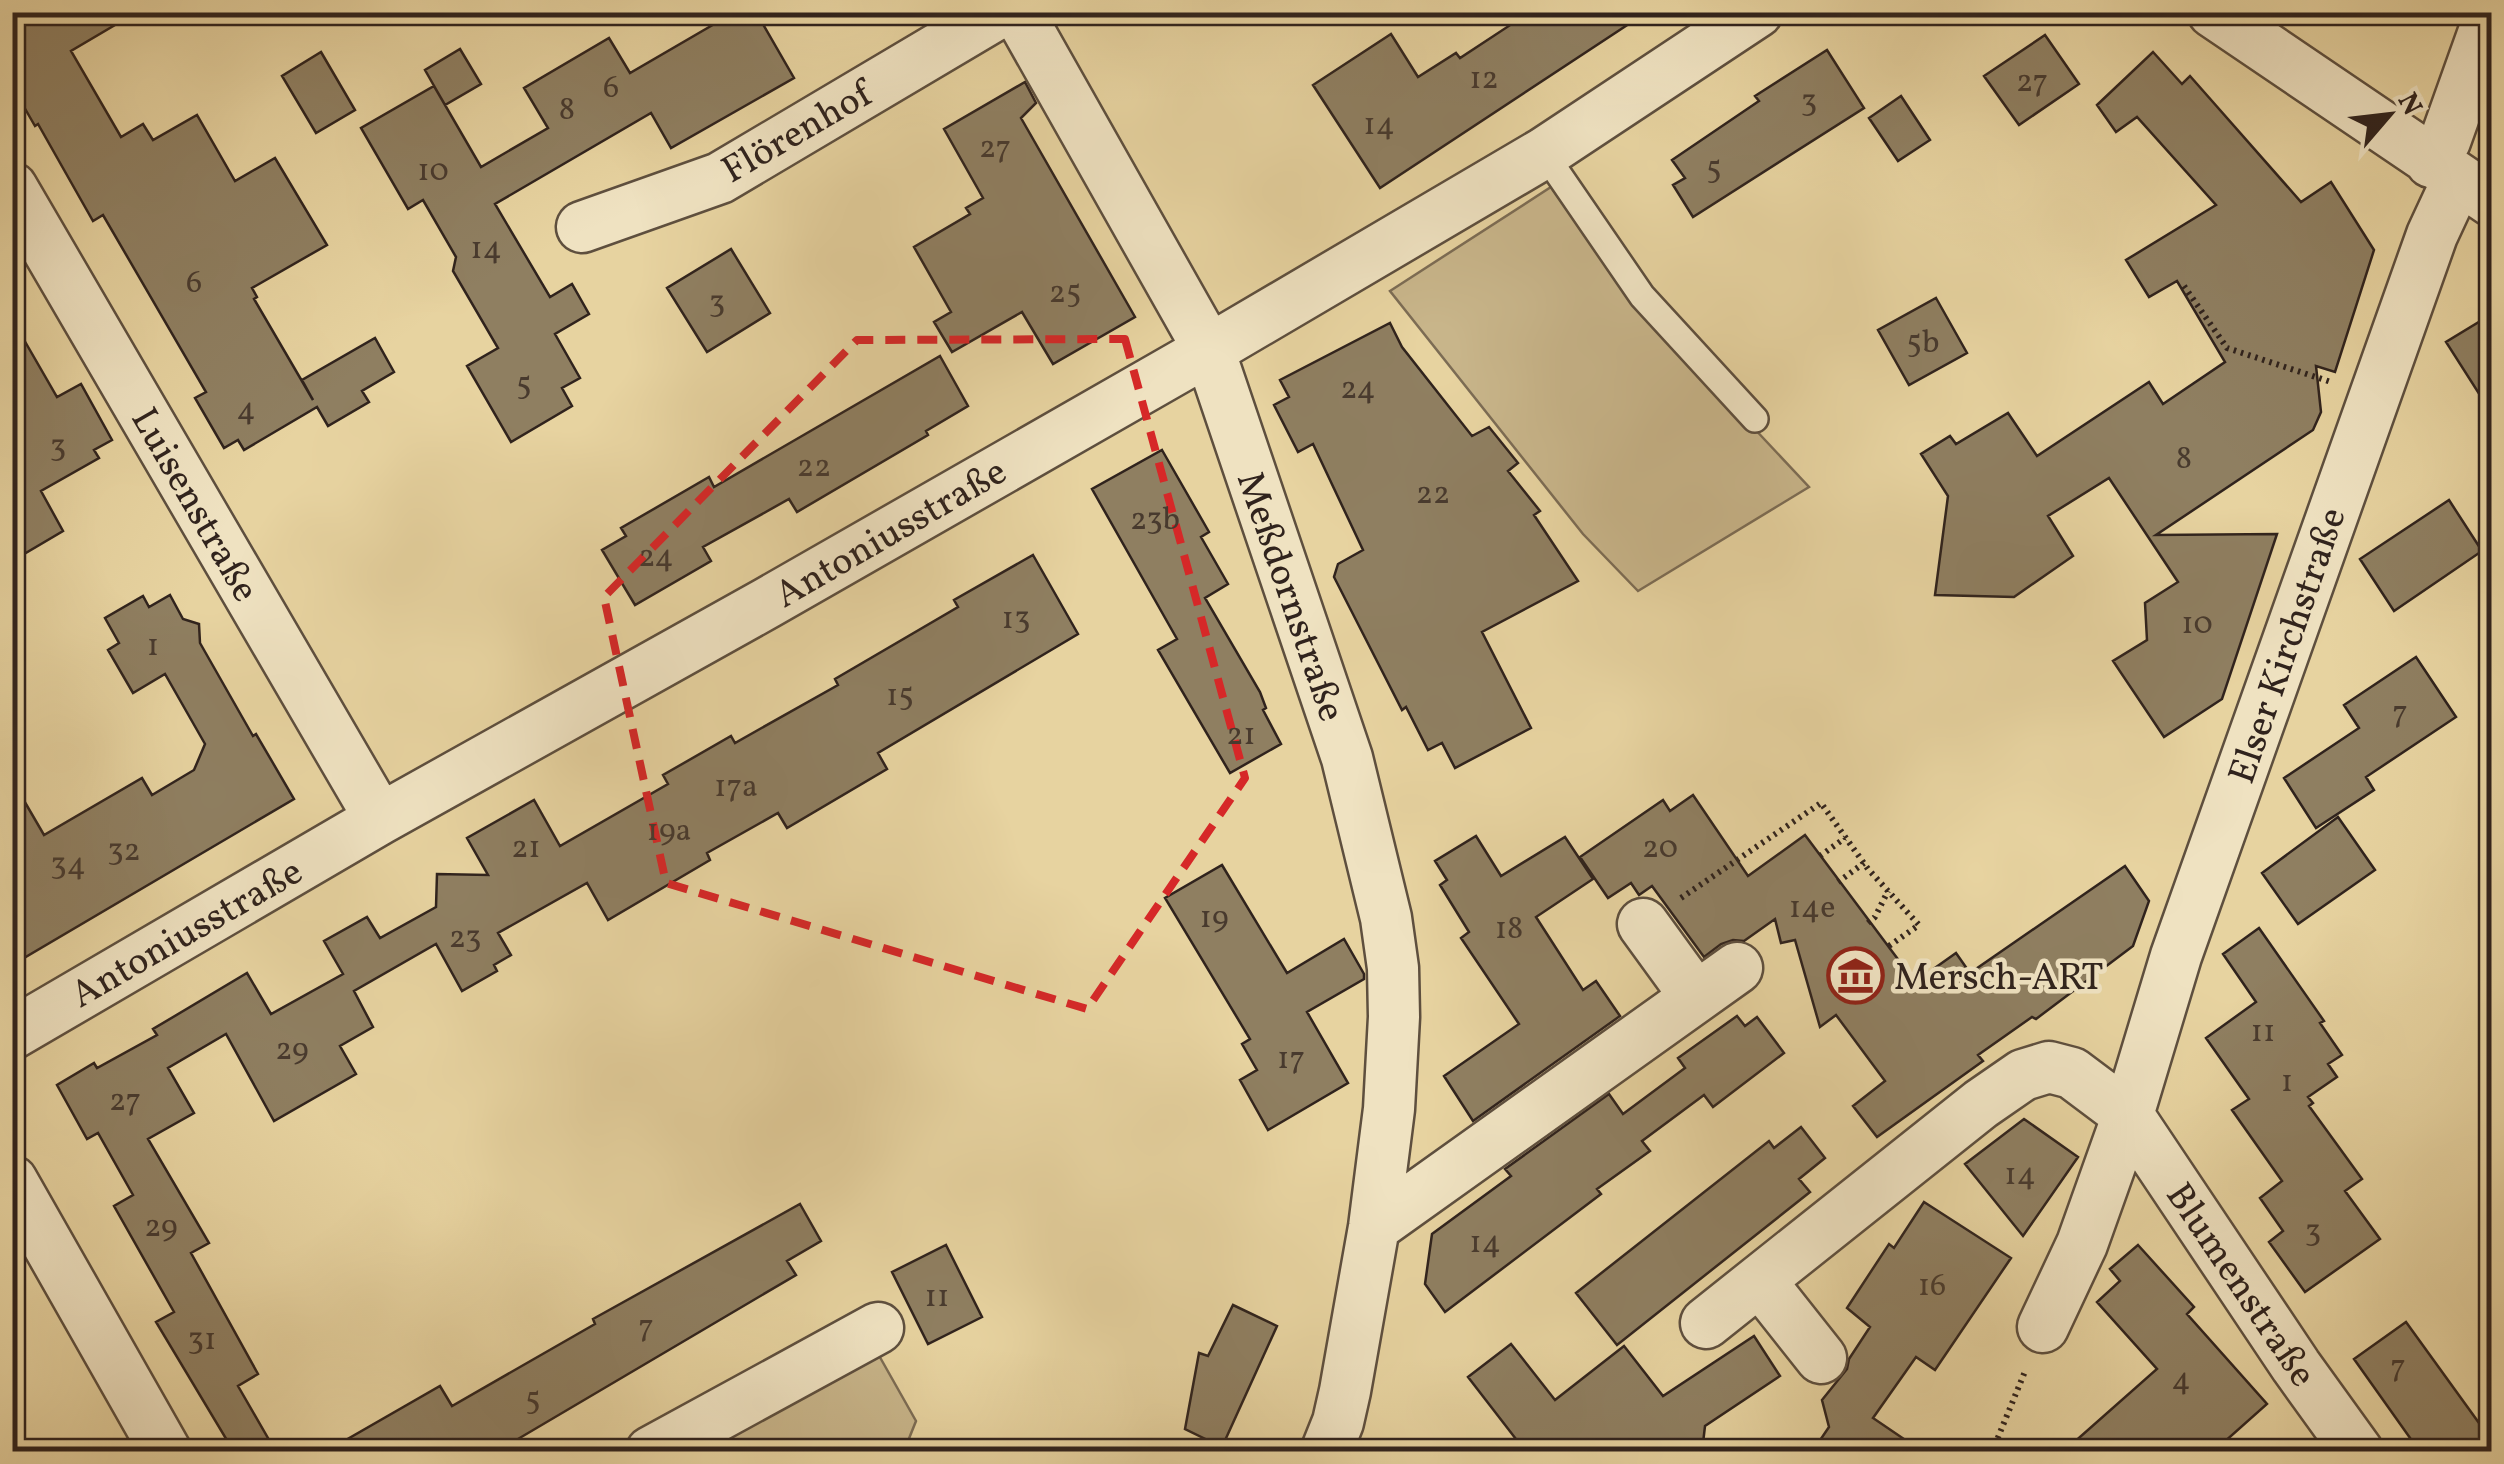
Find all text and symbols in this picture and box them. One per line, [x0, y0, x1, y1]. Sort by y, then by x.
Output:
house number: 12 [1469, 58, 1499, 102]
house number: 27 [2016, 61, 2048, 105]
north arrow [2339, 65, 2439, 165]
house number: 6 [603, 67, 619, 111]
street label: Flörenhof [713, 68, 885, 198]
house number: 3 [1801, 81, 1817, 125]
text: N [2387, 86, 2431, 123]
house number: 8 [559, 89, 575, 133]
house number: 14 [1363, 104, 1395, 148]
house number: 27 [979, 127, 1011, 171]
house number: 5 [1706, 148, 1722, 192]
house number: 10 [417, 150, 449, 194]
house number: 14 [470, 228, 502, 272]
house number: 6 [186, 262, 202, 306]
house number: 25 [1049, 272, 1081, 316]
house number: 3 [709, 282, 725, 326]
house number: 5b [1907, 322, 1939, 366]
house number: 5 [516, 364, 532, 408]
house number: 24 [1340, 368, 1376, 412]
house number: 4 [236, 389, 256, 433]
street label: Luisenstraße [116, 399, 270, 613]
house number: 3 [50, 426, 66, 470]
house number: 8 [2176, 438, 2192, 482]
house number: 22 [797, 446, 831, 490]
street label: Antoniusstraße [766, 447, 1017, 623]
street label: Meßdornstraße [1221, 465, 1356, 729]
house number: 22 [1416, 473, 1450, 517]
house number: 23b [1130, 499, 1180, 543]
street label: Elser Kirchstraße [2217, 501, 2361, 791]
house number: 24 [638, 536, 674, 580]
house number: 13 [1002, 598, 1030, 642]
house number: 10 [2181, 603, 2213, 647]
house number: 1 [147, 625, 159, 669]
house number: 15 [886, 675, 914, 719]
house number: 7 [2392, 692, 2408, 736]
house number: 21 [1226, 714, 1256, 758]
house number: 17a [714, 766, 758, 810]
house number: 19a [647, 810, 691, 854]
house number: 21 [511, 827, 541, 871]
house number: 20 [1642, 827, 1678, 871]
house number: 32 [107, 830, 141, 874]
house number: 34 [50, 844, 86, 888]
street label: Antoniusstraße [62, 847, 313, 1023]
house number: 14e [1789, 887, 1835, 931]
house number: 19 [1199, 897, 1229, 941]
house number: 18 [1495, 908, 1523, 952]
house number: 23 [449, 917, 481, 961]
museum icon: Mersch-ART [1825, 946, 1885, 1006]
place label: Mersch-ART [1894, 953, 2103, 1006]
house number: 11 [2251, 1011, 2275, 1055]
house number: 29 [275, 1029, 309, 1073]
house number: 17 [1277, 1038, 1305, 1082]
house number: 1 [2281, 1061, 2293, 1105]
house number: 27 [109, 1080, 141, 1124]
house number: 14 [2004, 1154, 2036, 1198]
street label: Blumenstraße [2151, 1173, 2327, 1399]
house number: 29 [144, 1206, 178, 1250]
house number: 3 [2305, 1211, 2321, 1255]
house number: 14 [1469, 1222, 1501, 1266]
house number: 16 [1918, 1265, 1946, 1309]
house number: 11 [925, 1276, 949, 1320]
house number: 7 [638, 1306, 654, 1350]
house number: 31 [188, 1319, 216, 1363]
house number: 7 [2390, 1346, 2406, 1390]
house number: 4 [2171, 1359, 2191, 1403]
house number: 5 [525, 1379, 541, 1423]

